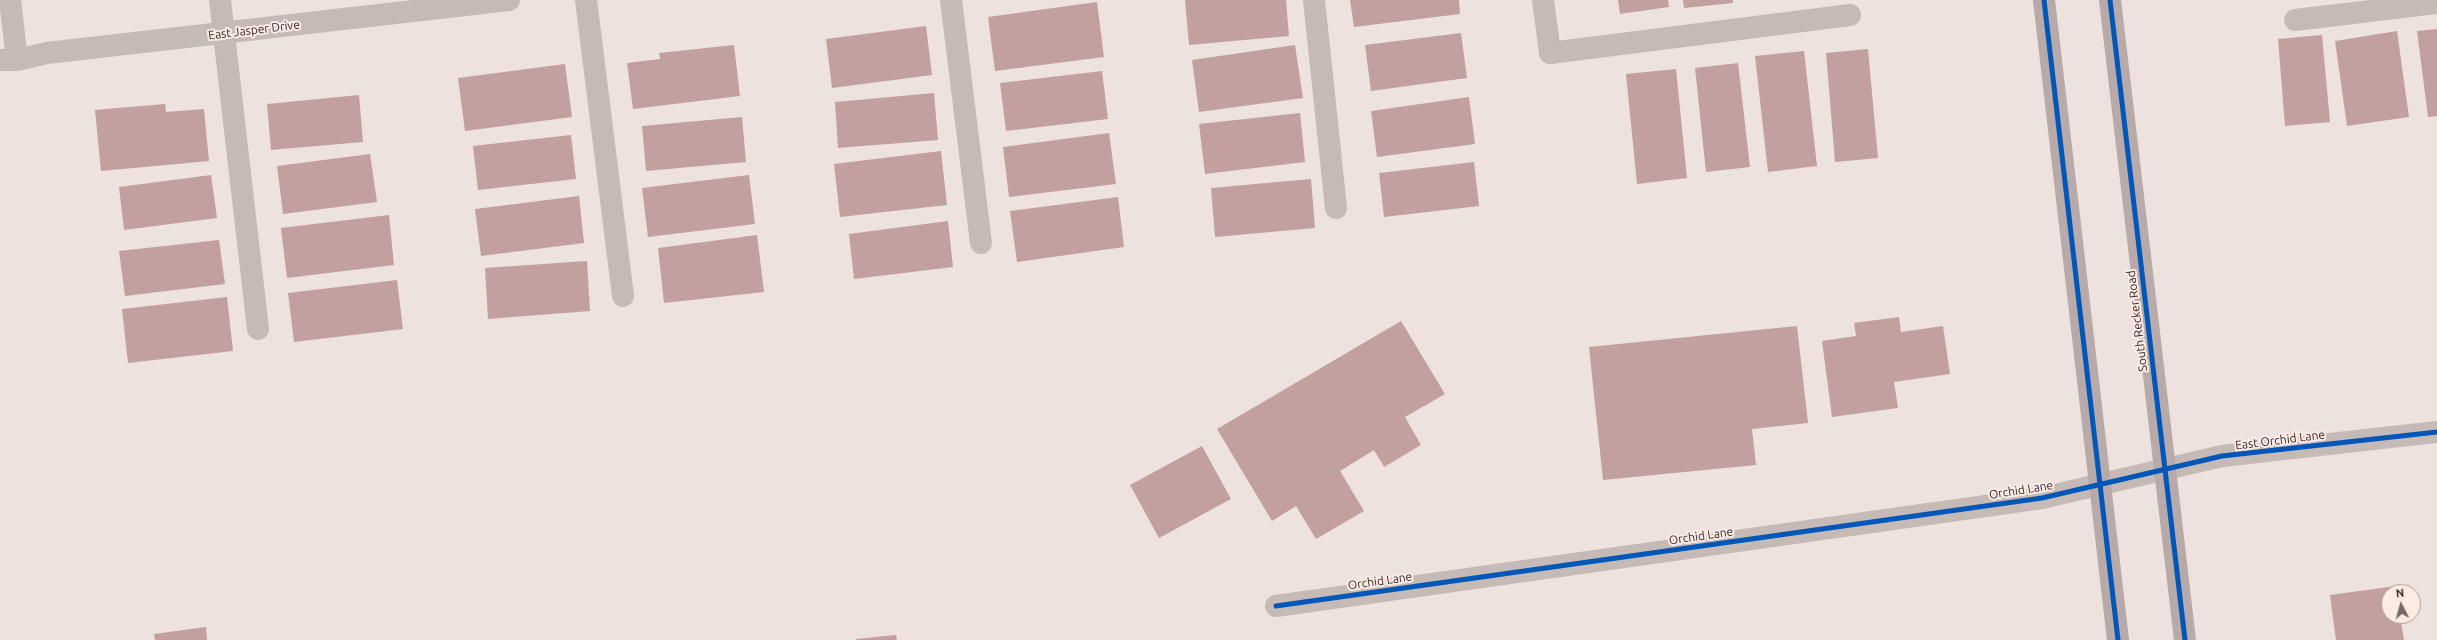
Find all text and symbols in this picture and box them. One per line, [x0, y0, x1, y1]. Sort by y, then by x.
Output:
street label: East Jasper Drive [207, 17, 301, 43]
street label: South Recker Road [2124, 270, 2150, 372]
street label: East Orchid Lane [2234, 427, 2326, 453]
street label: Orchid Lane [1988, 478, 2054, 502]
street label: Orchid Lane [1668, 524, 1734, 548]
street label: Orchid Lane [1347, 569, 1413, 593]
north arrow [2381, 584, 2421, 624]
text: N [2395, 587, 2405, 599]

